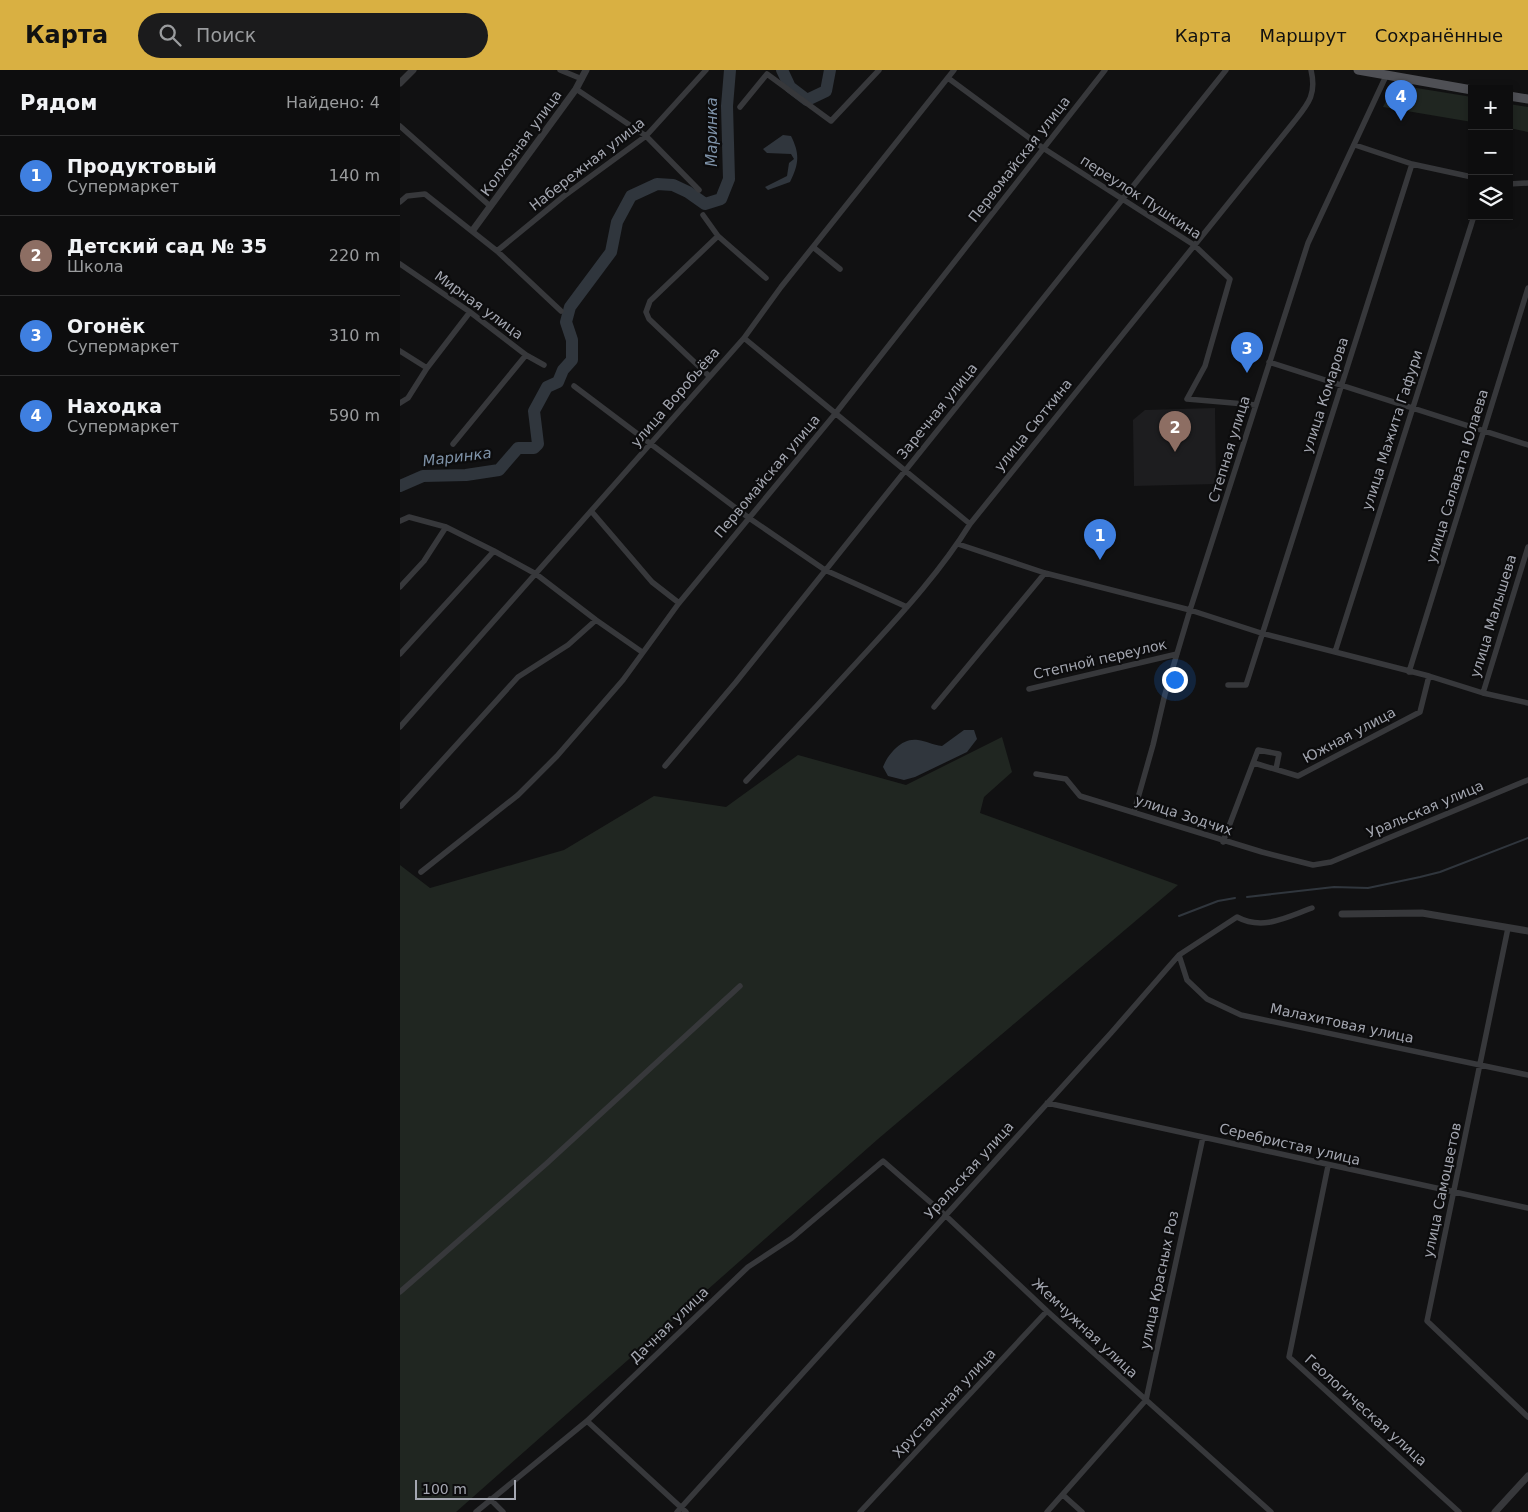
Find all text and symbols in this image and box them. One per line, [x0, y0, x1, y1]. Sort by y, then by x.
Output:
search box [138, 13, 488, 58]
text: Карта [25, 21, 108, 49]
icon: search [156, 21, 184, 49]
text: Поиск [196, 24, 256, 46]
text: Карта [1175, 25, 1232, 46]
text: Маршрут [1260, 25, 1347, 46]
text: Сохранённые [1375, 25, 1503, 46]
pin: 4 [1385, 80, 1417, 121]
map controls [1468, 85, 1513, 220]
button: + [1468, 85, 1513, 130]
street label: Колхозная улица [477, 87, 565, 199]
text: Рядом [20, 91, 97, 115]
text: Найдено: 4 [286, 93, 380, 112]
street label: Первомайская улица [965, 93, 1073, 225]
water label: Маринка [703, 97, 721, 167]
street label: Набережная улица [526, 114, 648, 214]
button: − [1468, 130, 1513, 175]
street label: переулок Пушкина [1078, 152, 1204, 242]
text: Продуктовый [67, 155, 217, 177]
text: 1 [30, 166, 42, 185]
text: 140 m [329, 166, 380, 185]
button: layers [1468, 175, 1513, 220]
text: Супермаркет [67, 177, 179, 196]
text: Детский сад № 35 [67, 235, 267, 257]
text: 2 [30, 246, 42, 265]
text: 220 m [329, 246, 380, 265]
text: Школа [67, 257, 124, 276]
street label: Мирная улица [432, 268, 526, 342]
text: Огонёк [67, 315, 145, 337]
text: 3 [30, 326, 42, 345]
text: 310 m [329, 326, 380, 345]
pin: 3 [1231, 332, 1263, 373]
street label: улица Комарова [1299, 335, 1351, 455]
text: Супермаркет [67, 337, 179, 356]
street label: улица Воробьёва [627, 344, 723, 450]
street label: улица Мажита Гафури [1358, 348, 1426, 512]
street label: Заречная улица [894, 360, 980, 462]
street label: улица Сюткина [991, 376, 1075, 474]
street label: улица Салавата Юлаева [1423, 387, 1491, 565]
street label: Степная улица [1205, 394, 1253, 504]
text: Находка [67, 395, 162, 417]
text: 4 [30, 406, 42, 425]
text: 590 m [329, 406, 380, 425]
street label: Первомайская улица [711, 411, 823, 541]
pin: 2 [1159, 411, 1191, 452]
text: Супермаркет [67, 417, 179, 436]
water label: Маринка [421, 444, 493, 470]
pin: 1 [1084, 519, 1116, 560]
street label: улица Малышева [1467, 553, 1519, 679]
street label: Степной переулок [1032, 636, 1168, 682]
your location [1162, 667, 1188, 693]
street label: Южная улица [1300, 704, 1398, 766]
street label: Уральская улица [1364, 777, 1486, 841]
street label: улица Зодчих [1133, 792, 1235, 838]
street label: Малахитовая улица [1269, 1000, 1415, 1046]
street label: Уральская улица [921, 1118, 1017, 1222]
street label: Серебристая улица [1218, 1120, 1362, 1168]
street label: улица Самоцветов [1420, 1121, 1464, 1259]
street label: улица Красных Роз [1136, 1209, 1182, 1351]
street label: Жемчужная улица [1029, 1275, 1141, 1381]
street label: Дачная улица [626, 1284, 712, 1366]
street label: Хрустальная улица [889, 1345, 999, 1461]
street label: Геологическая улица [1302, 1351, 1430, 1469]
scale bar [415, 1477, 516, 1500]
text: 100 m [422, 1481, 467, 1497]

